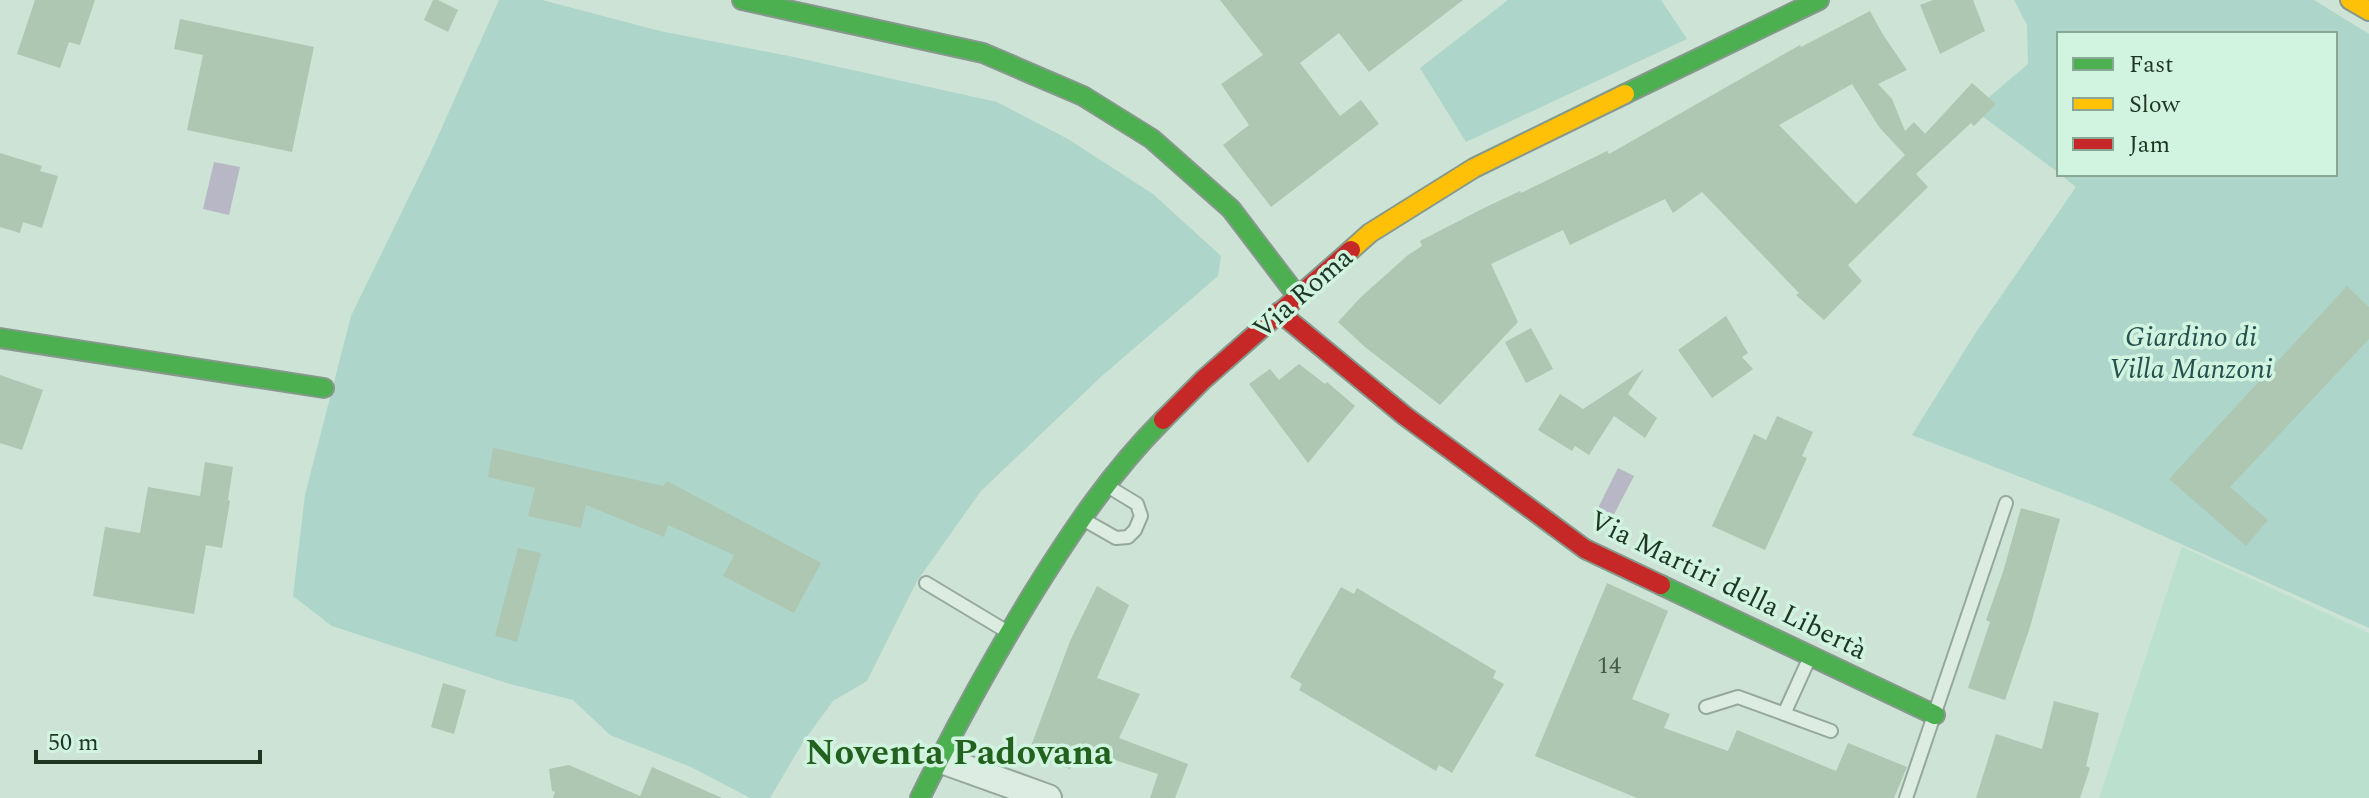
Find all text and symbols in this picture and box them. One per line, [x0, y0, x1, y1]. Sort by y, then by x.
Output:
legend [2057, 32, 2337, 176]
text: Fast [2129, 47, 2174, 83]
text: Slow [2129, 87, 2181, 123]
text: Jam [2129, 127, 2170, 163]
street label: Via Roma [1243, 237, 1363, 349]
park label: Giardino di Villa Manzoni [2109, 316, 2273, 391]
street label: Via Martiri della Libertà [1582, 499, 1875, 672]
house number: 14 [1597, 648, 1621, 684]
scale bar [36, 714, 260, 764]
text: 50 m [48, 725, 99, 761]
district label: Noventa Padovana [805, 726, 1113, 781]

